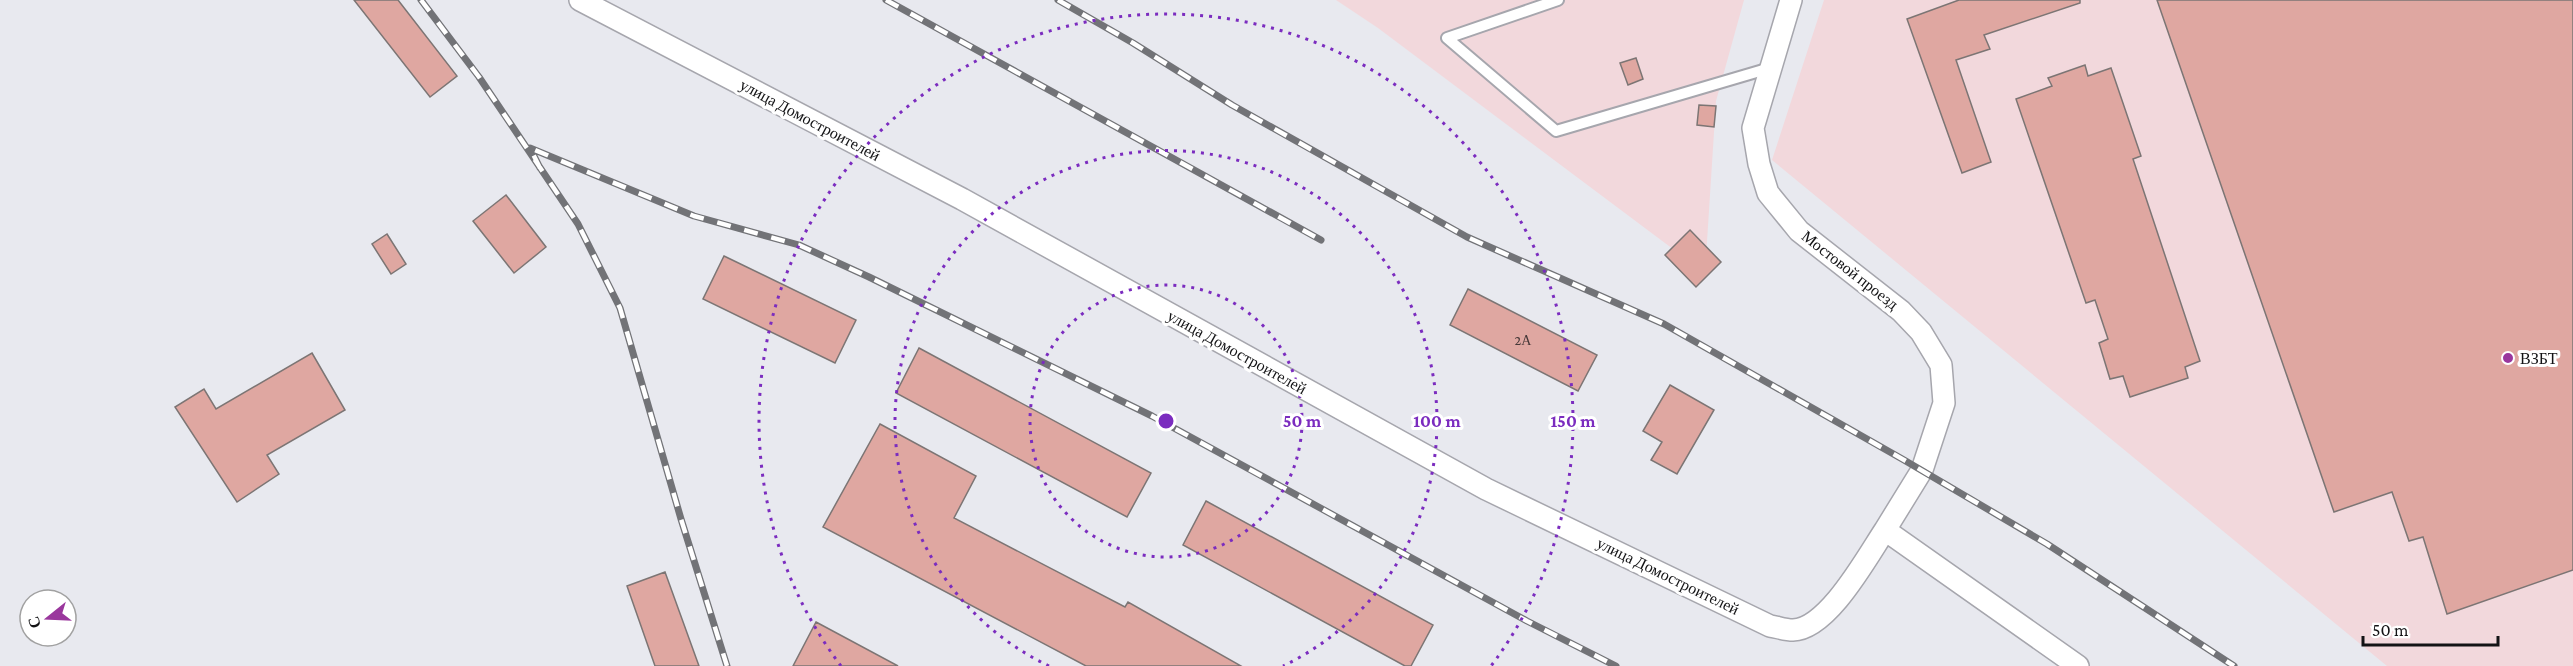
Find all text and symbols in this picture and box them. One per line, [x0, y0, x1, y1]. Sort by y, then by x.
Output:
street label: улица Домостроителей [737, 76, 883, 165]
street label: Мостовой проезд [1798, 227, 1901, 314]
street label: улица Домостроителей [1164, 307, 1310, 398]
house number: 2А [1515, 332, 1532, 348]
place label: ВЗБТ [2520, 350, 2558, 367]
marker: ВЗБТ [2501, 351, 2515, 365]
centre of rings [1156, 411, 1176, 431]
text: 50 m [1283, 411, 1322, 431]
text: 100 m [1413, 411, 1461, 431]
text: 150 m [1550, 411, 1596, 431]
street label: улица Домостроителей [1594, 534, 1742, 619]
north arrow [18, 588, 78, 648]
scale bar [2363, 609, 2498, 647]
text: С [24, 614, 44, 631]
text: 50 m [2372, 620, 2409, 640]

